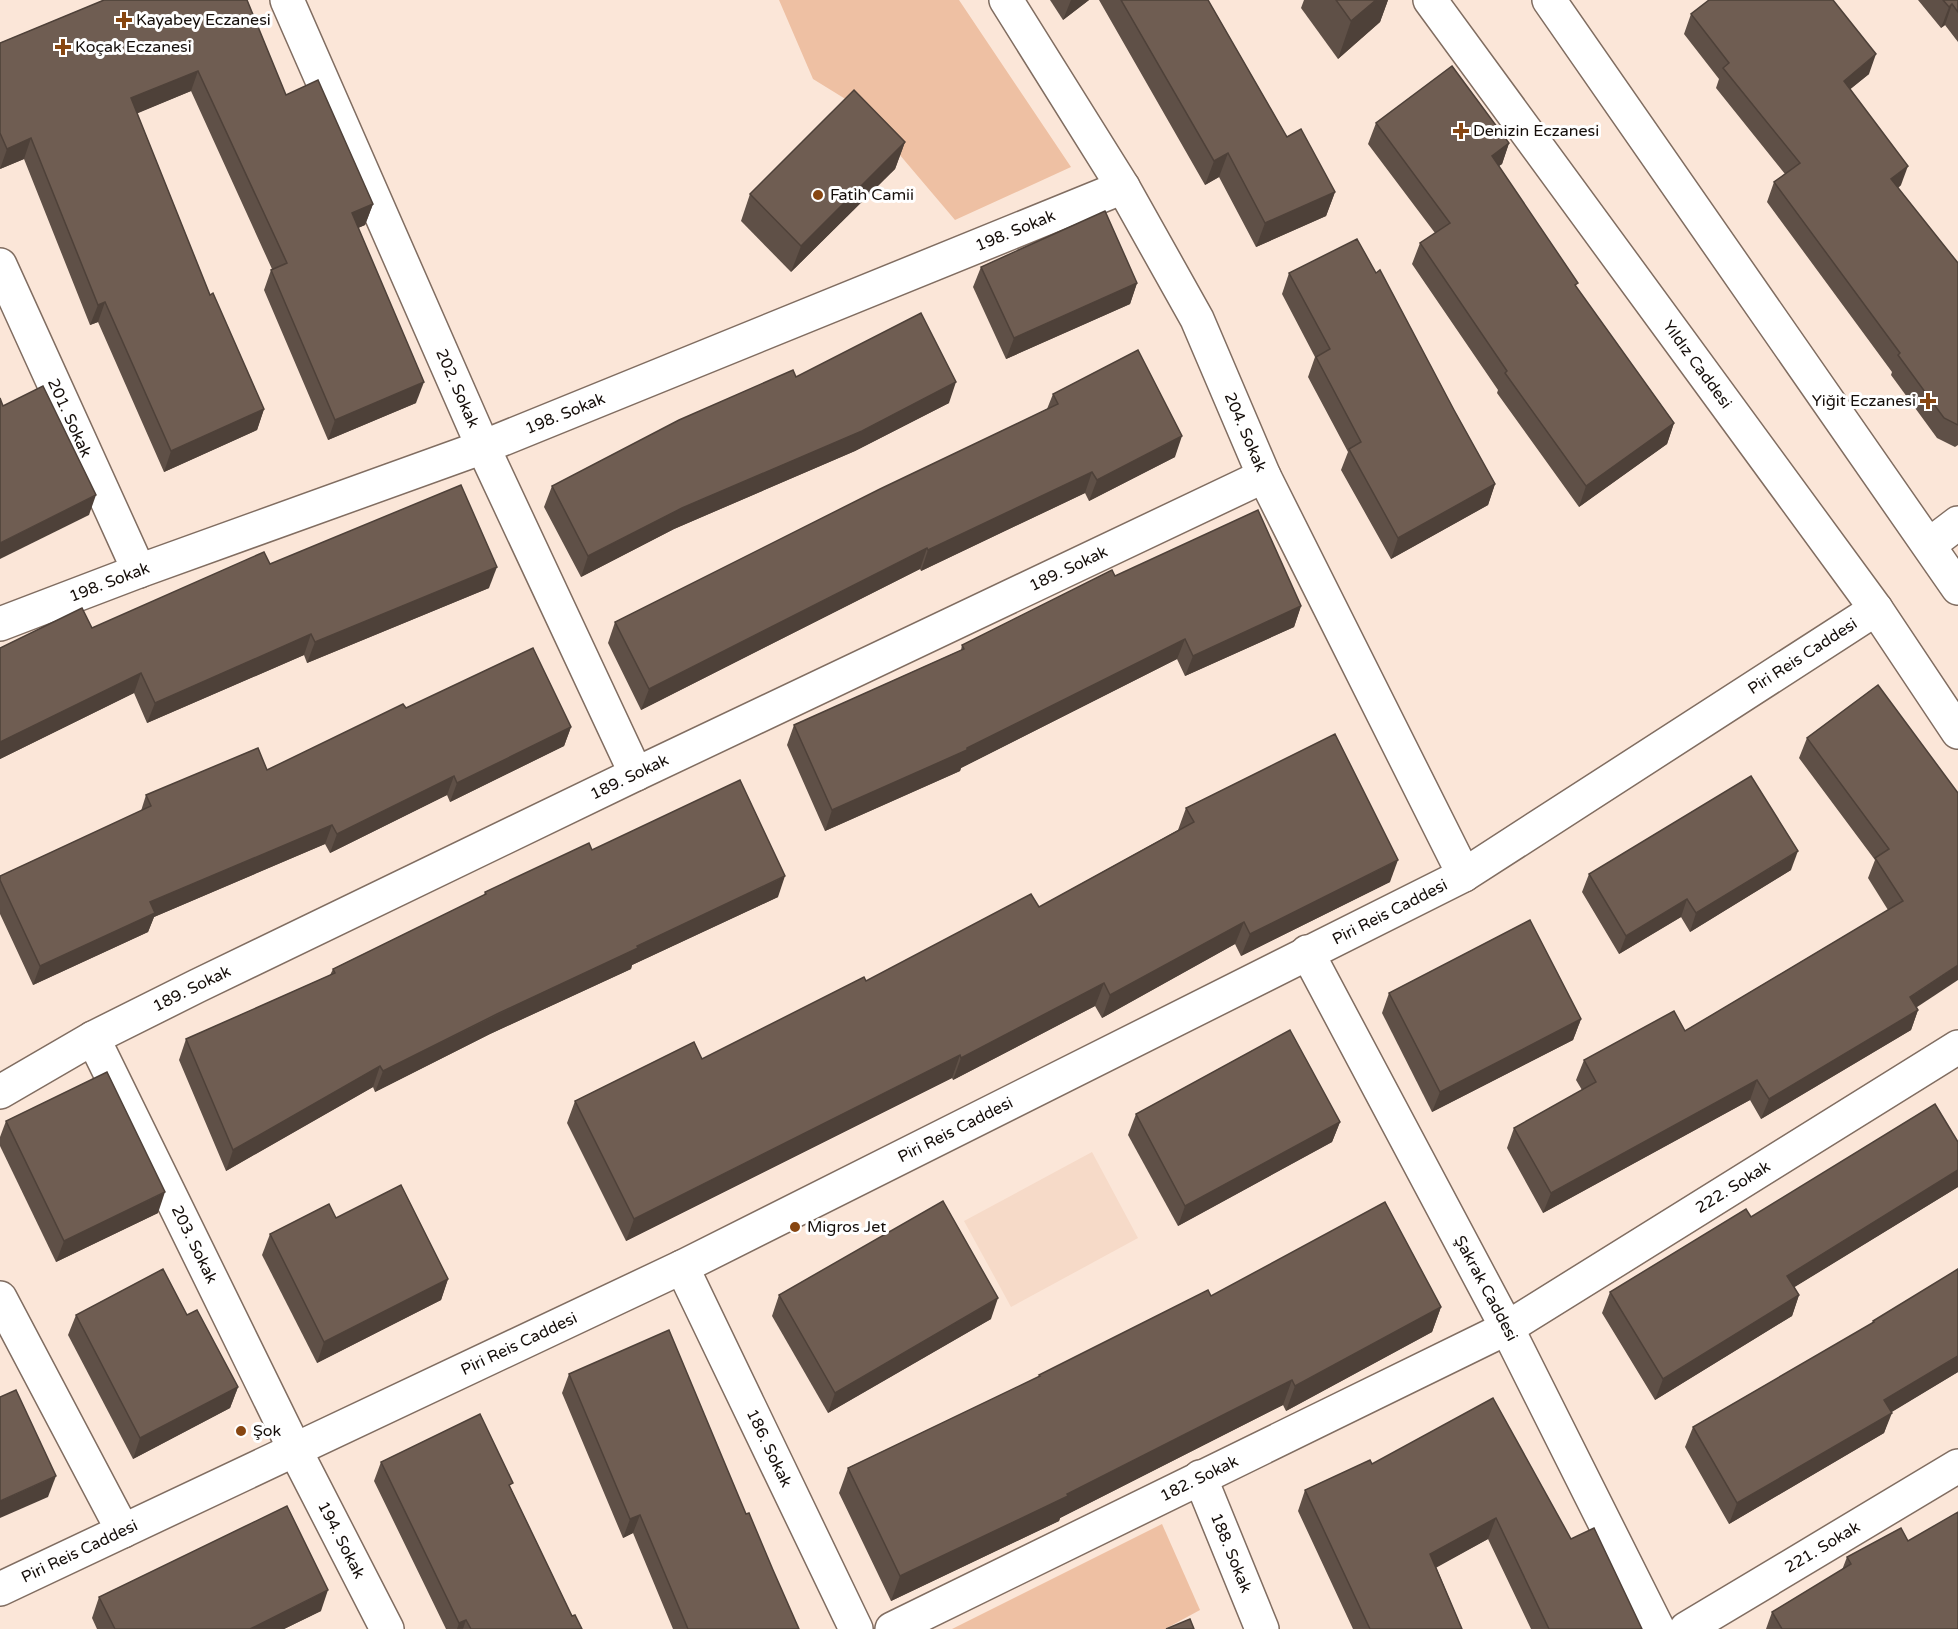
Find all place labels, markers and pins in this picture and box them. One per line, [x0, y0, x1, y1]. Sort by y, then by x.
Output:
place label: Kayabey Eczanesi [136, 10, 271, 30]
marker: Kayabey Eczanesi [117, 13, 131, 27]
place label: Koçak Eczanesi [75, 37, 192, 57]
marker: Koçak Eczanesi [56, 40, 70, 54]
place label: Denizin Eczanesi [1473, 121, 1599, 141]
marker: Denizin Eczanesi [1454, 124, 1468, 138]
place label: Fatih Camii [830, 185, 914, 205]
marker: Fatih Camii [811, 188, 825, 202]
place label: Yiğit Eczanesi [1812, 391, 1916, 411]
marker: Yiğit Eczanesi [1921, 394, 1935, 408]
place label: Migros Jet [807, 1217, 886, 1237]
marker: Migros Jet [788, 1220, 802, 1234]
place label: Şok [253, 1421, 282, 1441]
marker: Şok [234, 1424, 248, 1438]

